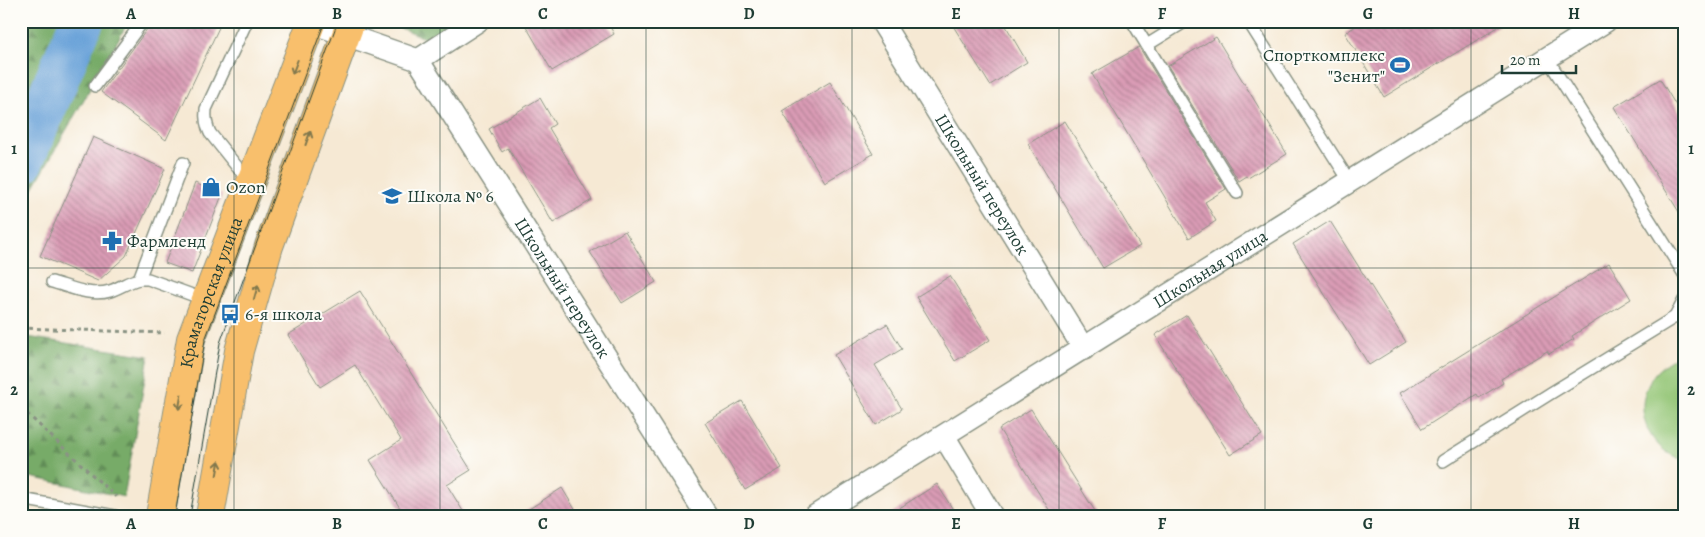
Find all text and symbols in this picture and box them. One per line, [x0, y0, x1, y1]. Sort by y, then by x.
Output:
text: A [125, 3, 137, 25]
text: B [332, 3, 342, 25]
text: C [538, 3, 548, 25]
text: D [743, 3, 755, 25]
text: E [951, 3, 961, 25]
text: F [1158, 3, 1167, 25]
text: G [1363, 3, 1373, 25]
text: H [1568, 3, 1580, 25]
scale bar [1502, 42, 1576, 74]
place label: Спорткомплекс "Зенит" [1263, 43, 1385, 88]
text: 20 m [1510, 50, 1541, 70]
sports icon: Спорткомплекс "Зенит" [1389, 54, 1411, 76]
one-way arrow [290, 59, 299, 74]
street label: Школьный переулок [929, 109, 1035, 260]
one-way arrow [304, 131, 313, 146]
text: 1 [11, 138, 17, 160]
text: 1 [1688, 138, 1694, 160]
place label: Ozon [226, 175, 266, 199]
shop icon: Ozon [200, 176, 222, 198]
place label: Школа № 6 [407, 184, 494, 208]
school or university icon: Школа № 6 [381, 185, 403, 207]
street label: Краматорская улица [174, 213, 249, 370]
street label: Школьный переулок [509, 213, 616, 363]
street label: Школьная улица [1148, 224, 1272, 314]
place label: Фармленд [127, 229, 206, 253]
pharmacy icon: Фармленд [101, 230, 123, 252]
one-way arrow [251, 284, 261, 300]
place label: 6-я школа [245, 302, 323, 326]
bus stop icon: 6-я школа [219, 303, 241, 325]
text: 2 [10, 379, 18, 401]
text: 2 [1687, 379, 1695, 401]
one-way arrow [175, 393, 185, 409]
one-way arrow [214, 460, 224, 476]
text: A [125, 513, 137, 535]
text: B [332, 513, 342, 535]
text: C [538, 513, 548, 535]
text: D [743, 513, 755, 535]
text: E [951, 513, 961, 535]
text: F [1158, 513, 1167, 535]
text: G [1363, 513, 1373, 535]
text: H [1568, 513, 1580, 535]

